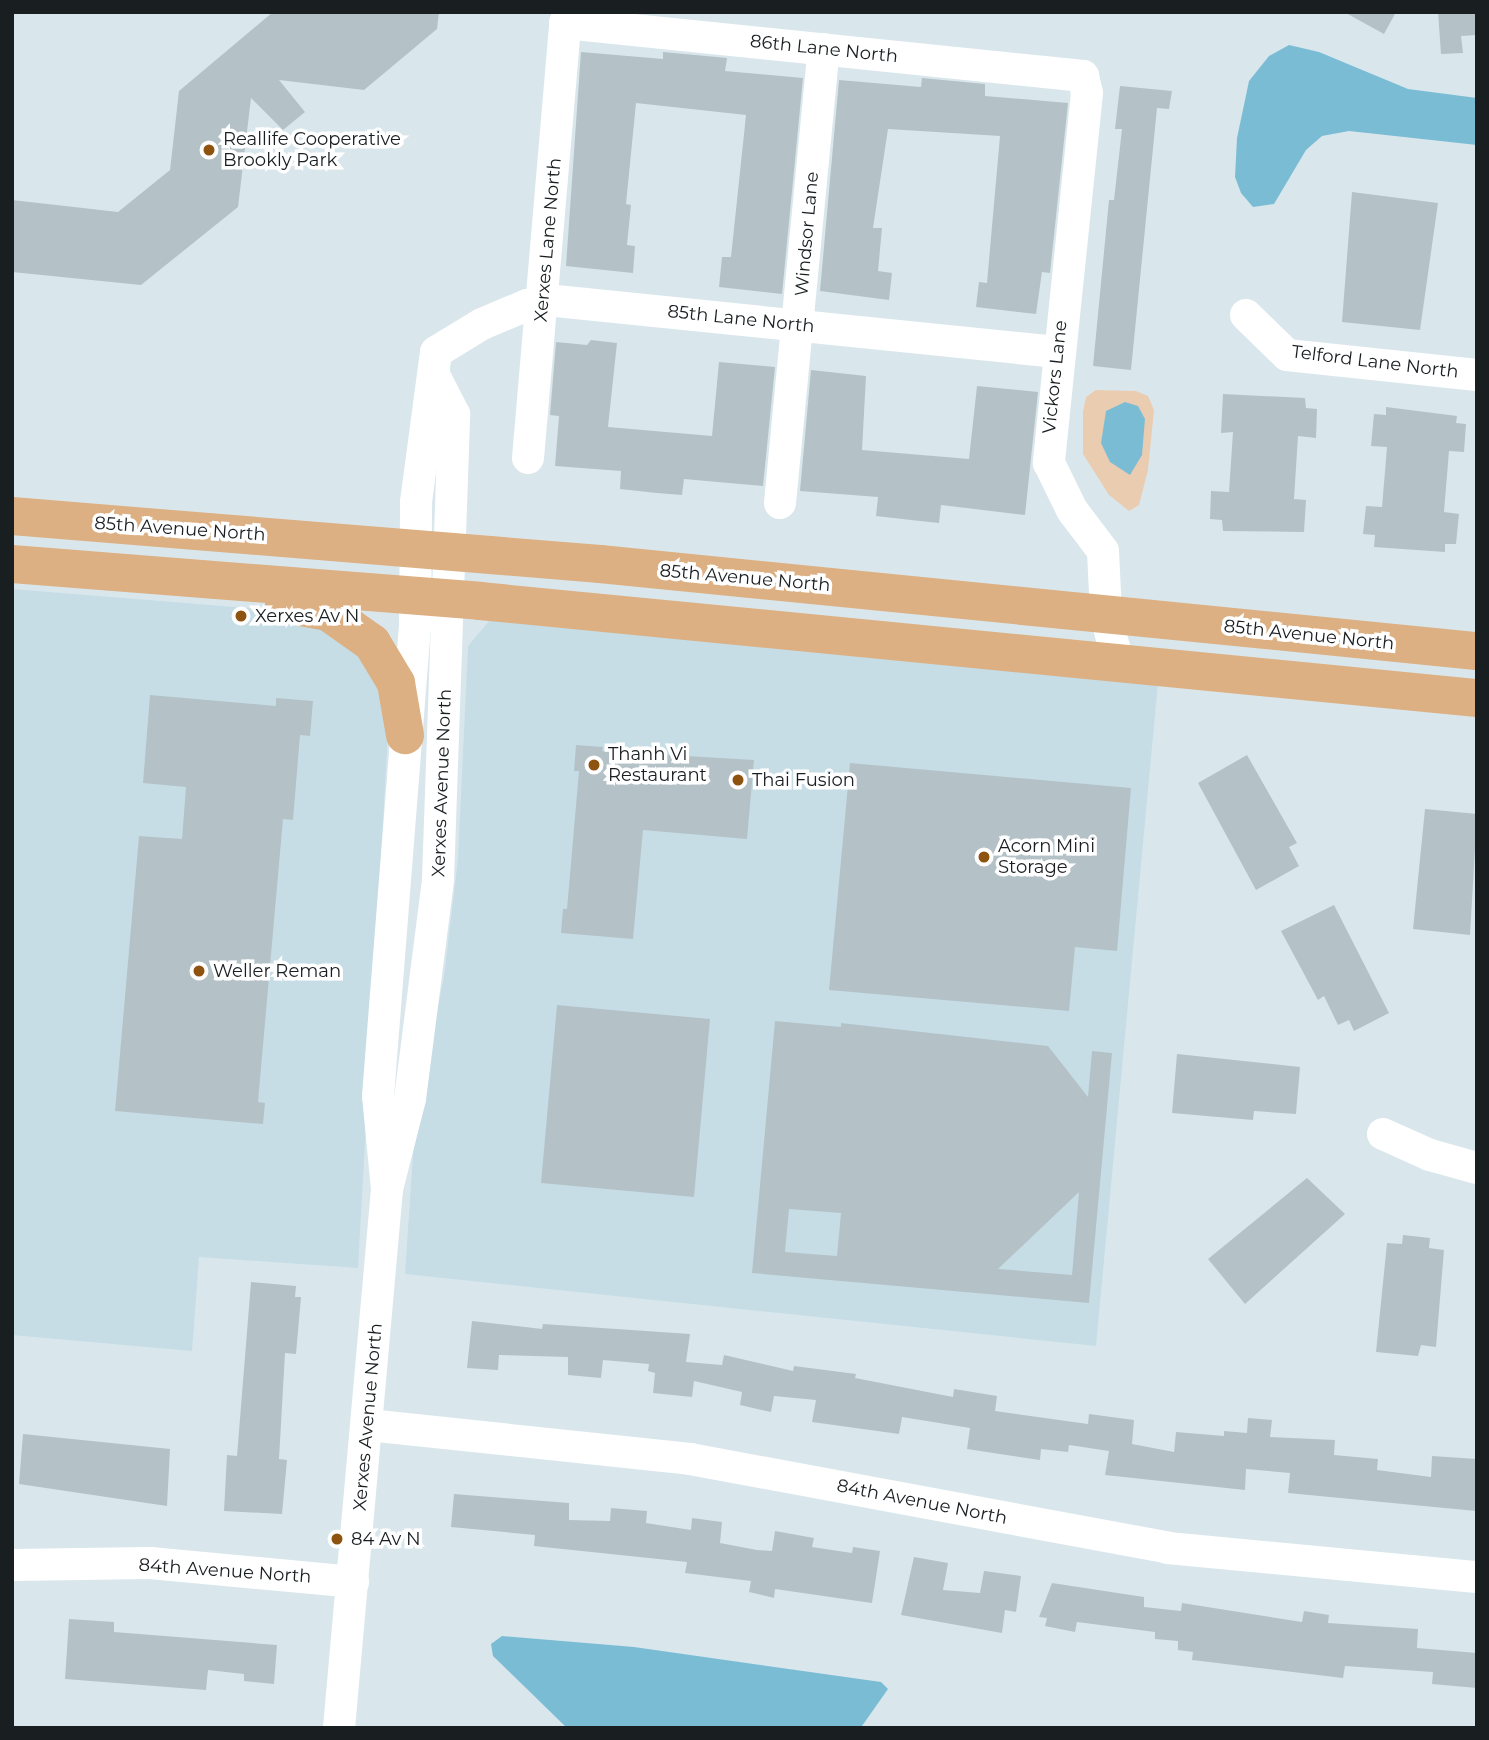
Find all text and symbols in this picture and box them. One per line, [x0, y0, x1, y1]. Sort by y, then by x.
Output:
street label: 86th Lane North [749, 30, 899, 68]
place label: Reallife Cooperative Brookly Park [223, 129, 401, 172]
marker: Reallife Cooperative Brookly Park [201, 142, 217, 158]
street label: Xerxes Lane North [530, 157, 566, 323]
street label: Windsor Lane [791, 171, 823, 297]
street label: 85th Lane North [666, 301, 816, 337]
street label: Vickors Lane [1038, 319, 1072, 435]
street label: Telford Lane North [1290, 341, 1460, 383]
street label: 85th Avenue North [94, 512, 266, 546]
street label: 85th Avenue North [659, 560, 831, 596]
place label: Xerxes Av N [255, 605, 359, 627]
marker: Xerxes Av N [233, 608, 249, 624]
street label: 85th Avenue North [1223, 615, 1395, 655]
street label: Xerxes Avenue North [428, 688, 456, 878]
place label: Thanh Vi Restaurant [608, 744, 707, 786]
marker: Thanh Vi Restaurant [586, 757, 602, 773]
place label: Thai Fusion [752, 769, 855, 791]
marker: Thai Fusion [730, 772, 746, 788]
place label: Acorn Mini Storage [998, 836, 1095, 878]
marker: Acorn Mini Storage [976, 849, 992, 865]
place label: Weller Reman [213, 960, 341, 982]
marker: Weller Reman [191, 963, 207, 979]
street label: Xerxes Avenue North [349, 1322, 387, 1512]
street label: 84th Avenue North [835, 1475, 1009, 1529]
place label: 84 Av N [351, 1528, 421, 1550]
marker: 84 Av N [329, 1531, 345, 1547]
street label: 84th Avenue North [138, 1554, 312, 1588]

